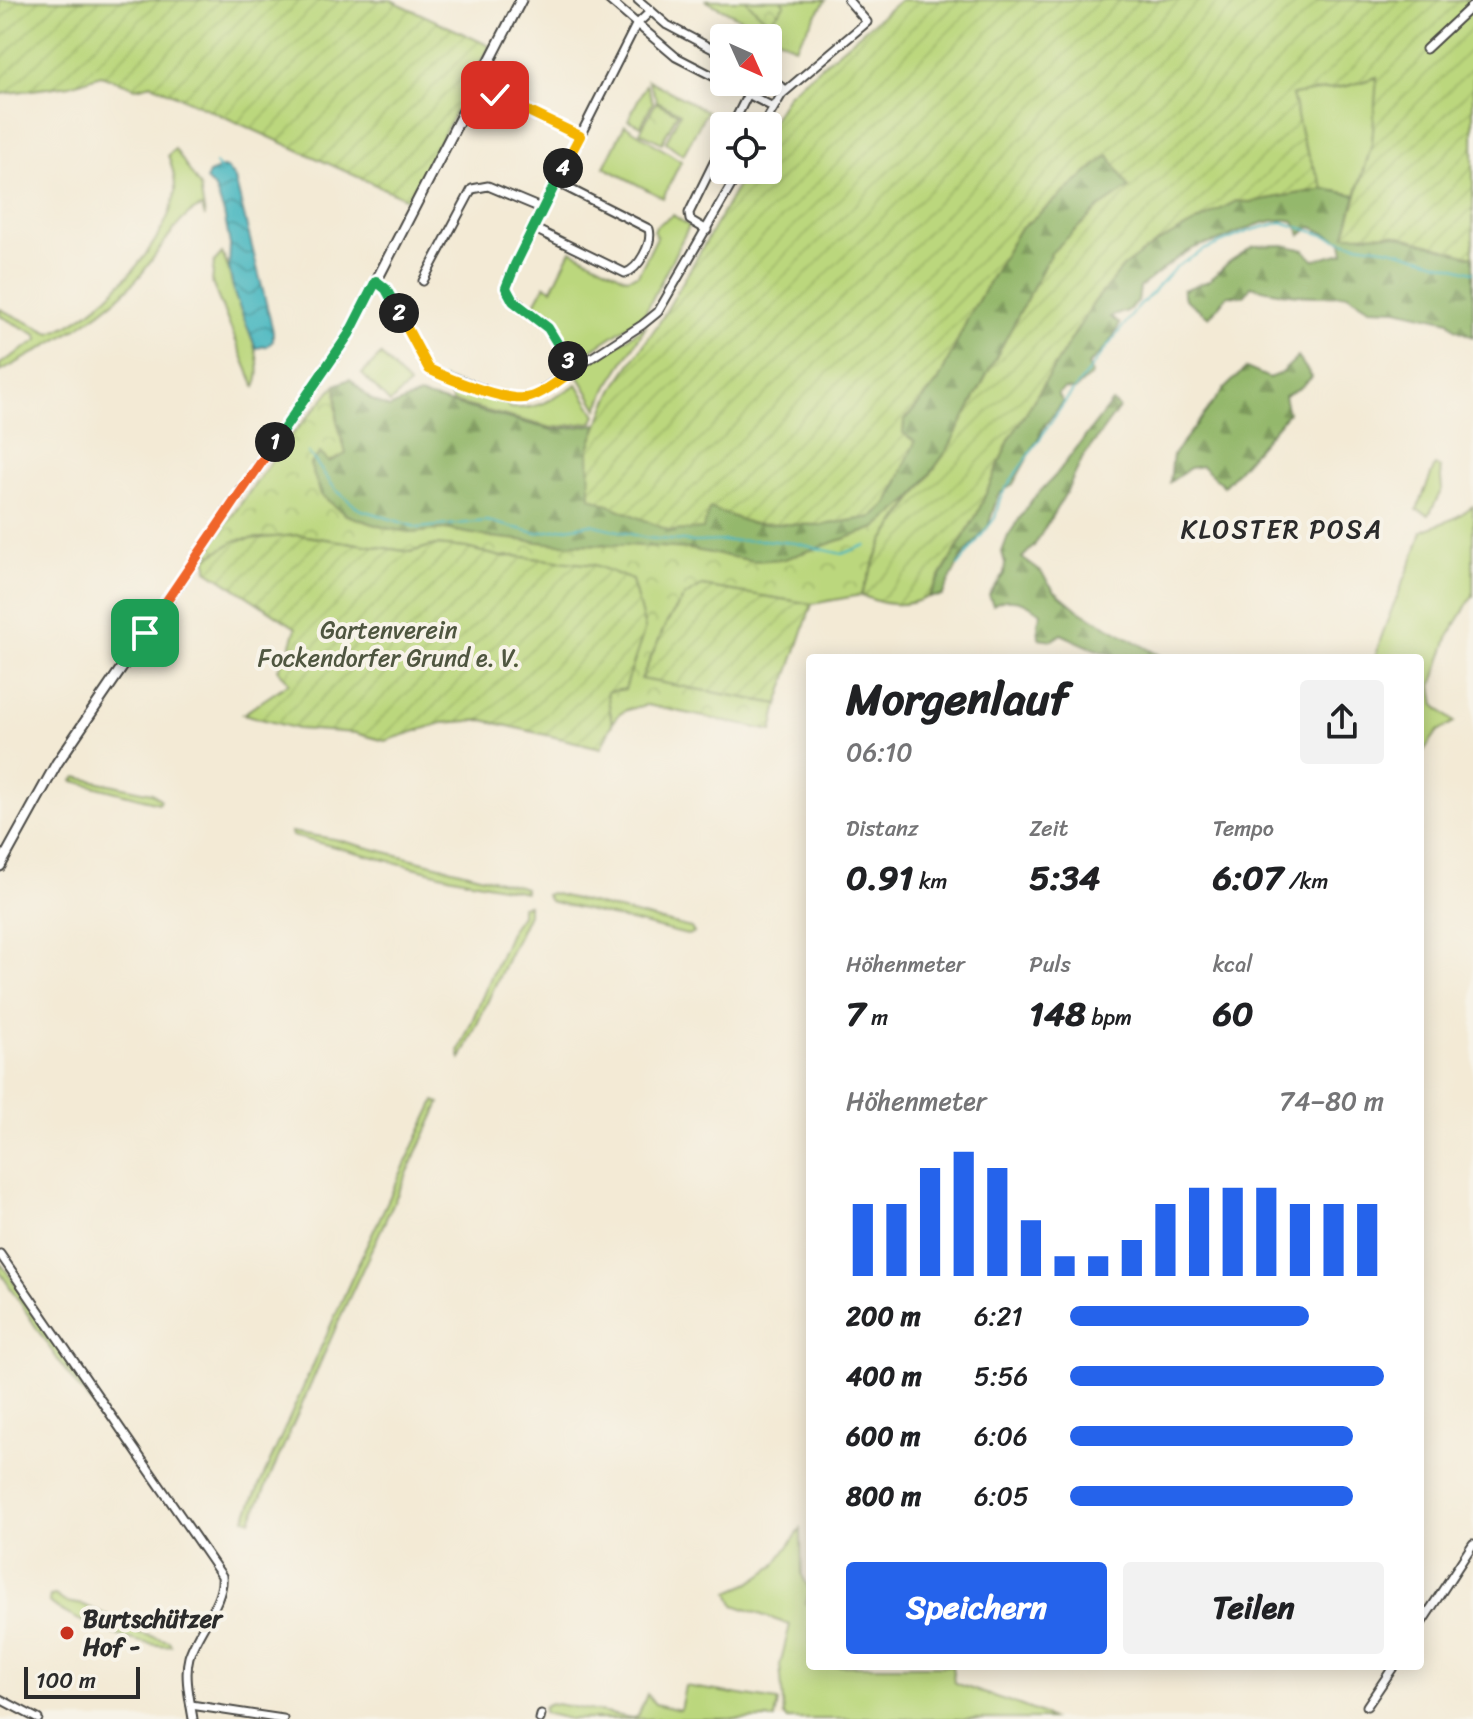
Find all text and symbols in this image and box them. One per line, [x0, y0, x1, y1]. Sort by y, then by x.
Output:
north arrow [710, 24, 782, 96]
map controls [710, 24, 782, 184]
pin [461, 61, 529, 129]
icon: check [473, 73, 517, 117]
button: locate [710, 112, 782, 184]
pin: 4 [543, 148, 583, 188]
text: 4 [556, 148, 570, 187]
pin: 2 [379, 293, 419, 333]
text: 2 [393, 293, 405, 332]
pin: 3 [548, 341, 588, 381]
text: 3 [562, 341, 574, 380]
pin: 1 [255, 422, 295, 462]
text: 1 [270, 422, 280, 461]
district label: KLOSTER POSA [1181, 506, 1383, 552]
pin [111, 599, 179, 667]
park label: Gartenverein Fockendorfer Grund e. V. [258, 609, 520, 679]
icon: arrive [123, 611, 167, 655]
text: Morgenlauf [846, 660, 1068, 738]
button: share [1300, 680, 1384, 764]
text: 06:10 [846, 729, 913, 775]
text: Distanz [846, 809, 918, 848]
text: Zeit [1029, 809, 1068, 848]
text: Tempo [1213, 809, 1274, 848]
text: 0.91 [846, 848, 913, 908]
text: 5:34 [1029, 848, 1100, 908]
text: 6:07 [1213, 848, 1283, 908]
text: km [913, 862, 948, 901]
text: /km [1283, 862, 1328, 901]
text: Höhenmeter [846, 945, 965, 984]
text: Puls [1029, 945, 1071, 984]
text: kcal [1213, 945, 1253, 984]
text: 7 [846, 984, 865, 1044]
text: 148 [1029, 984, 1086, 1044]
text: 60 [1213, 984, 1253, 1044]
text: m [865, 998, 888, 1037]
text: bpm [1086, 998, 1132, 1037]
text: Höhenmeter [846, 1078, 987, 1124]
text: 74–80 m [1279, 1078, 1384, 1124]
text: 200 m [846, 1293, 921, 1339]
text: 6:21 [974, 1293, 1023, 1339]
text: 400 m [846, 1353, 922, 1399]
text: 5:56 [974, 1353, 1028, 1399]
text: 600 m [846, 1413, 920, 1459]
text: 6:06 [974, 1413, 1028, 1459]
text: 800 m [846, 1473, 921, 1519]
text: 6:05 [974, 1473, 1029, 1519]
button: Speichern [846, 1562, 1107, 1654]
button: Teilen [1123, 1562, 1384, 1654]
place label: Burtschützer Hof - [83, 1598, 224, 1668]
marker: Burtschützer Hof - [58, 1624, 76, 1642]
text: 100 m [36, 1661, 96, 1700]
scale bar [24, 1663, 140, 1699]

